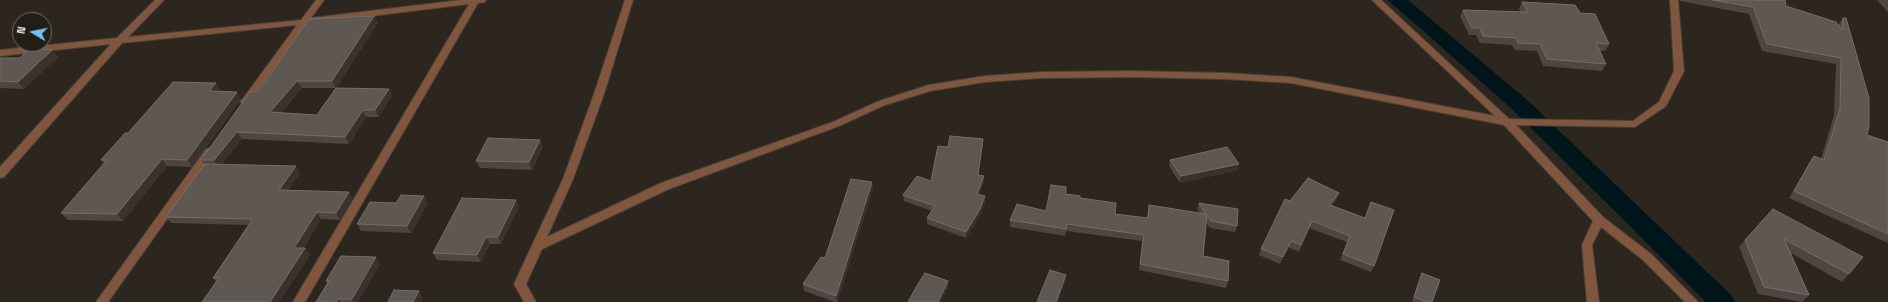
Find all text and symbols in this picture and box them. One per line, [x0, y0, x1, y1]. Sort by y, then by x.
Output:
north arrow [12, 12, 52, 52]
text: N [14, 25, 29, 35]

